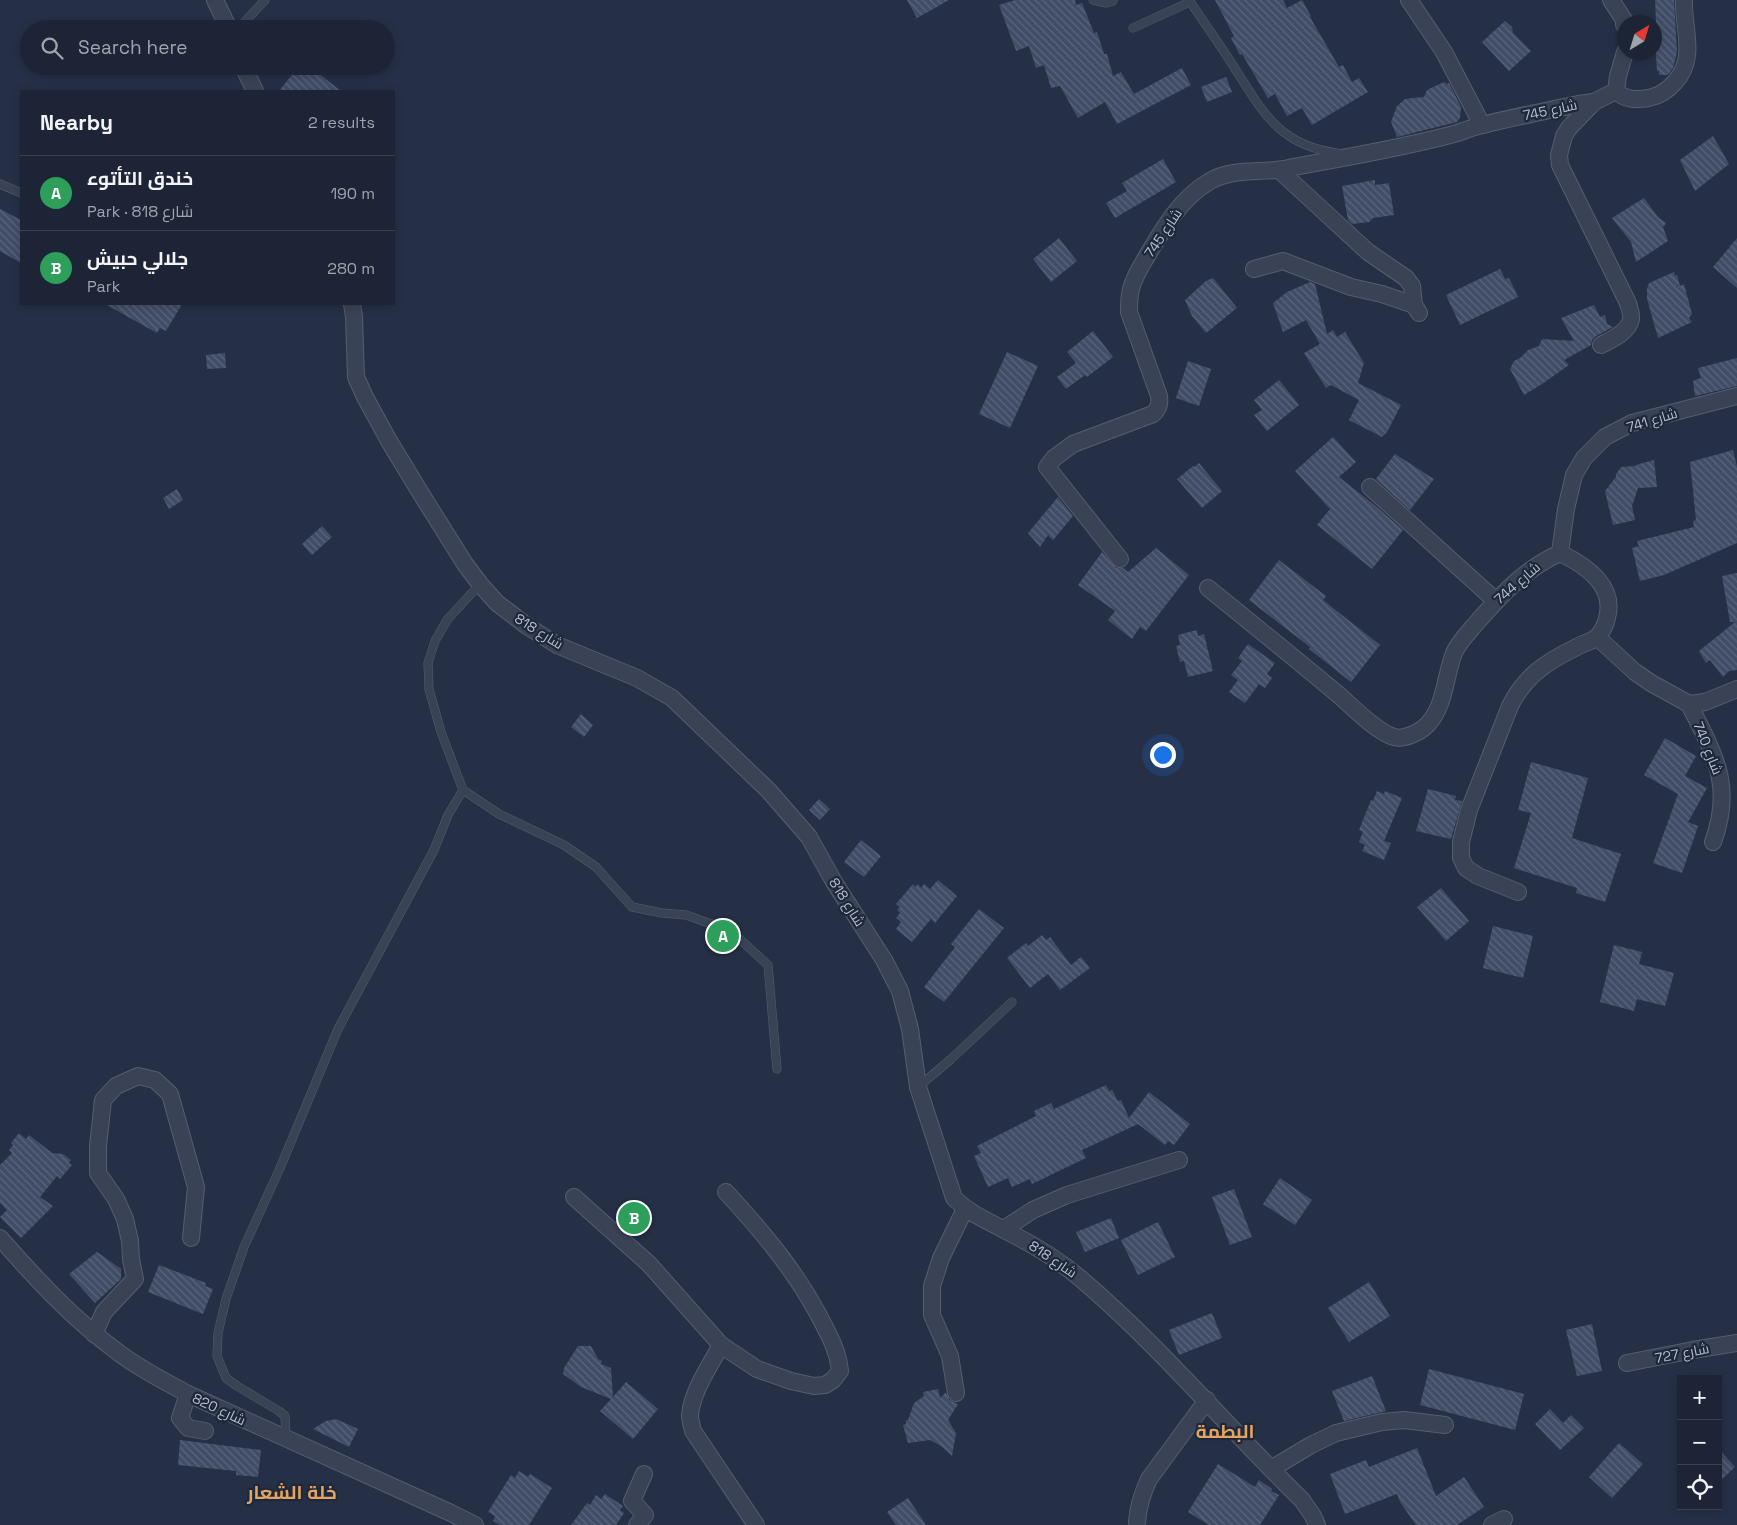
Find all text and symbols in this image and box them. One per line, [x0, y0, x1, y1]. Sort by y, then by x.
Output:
north arrow [1617, 15, 1662, 60]
search box [20, 20, 395, 75]
icon: search [38, 34, 66, 62]
text: Search here [78, 35, 188, 60]
street label: شارع 745 [1521, 95, 1579, 125]
text: Nearby [40, 109, 113, 136]
text: 2 results [308, 112, 375, 133]
text: خندق التأتوء [87, 166, 193, 191]
text: A [51, 183, 61, 204]
text: 190 m [330, 183, 375, 204]
text: Park · شارع 818 [87, 201, 193, 222]
street label: شارع 745 [1140, 205, 1186, 261]
text: جلالي حبيش [87, 246, 188, 271]
text: B [51, 258, 61, 279]
text: 280 m [327, 258, 375, 279]
text: Park [87, 276, 120, 297]
street label: شارع 741 [1624, 404, 1680, 436]
street label: شارع 744 [1490, 558, 1544, 608]
street label: شارع 818 [511, 609, 567, 653]
street label: شارع 740 [1689, 719, 1727, 777]
your location [1150, 742, 1176, 768]
street label: شارع 818 [825, 874, 869, 930]
pin: A [707, 917, 739, 955]
pin: B [618, 1199, 650, 1237]
street label: شارع 818 [1026, 1236, 1080, 1282]
street label: شارع 727 [1653, 1339, 1711, 1367]
map controls [1677, 1375, 1722, 1510]
button: + [1677, 1375, 1722, 1420]
street label: شارع 820 [189, 1389, 249, 1429]
district label: البطمة [1196, 1419, 1254, 1444]
button: − [1677, 1420, 1722, 1465]
button: locate [1677, 1465, 1722, 1510]
district label: خلة الشعار [246, 1480, 337, 1505]

